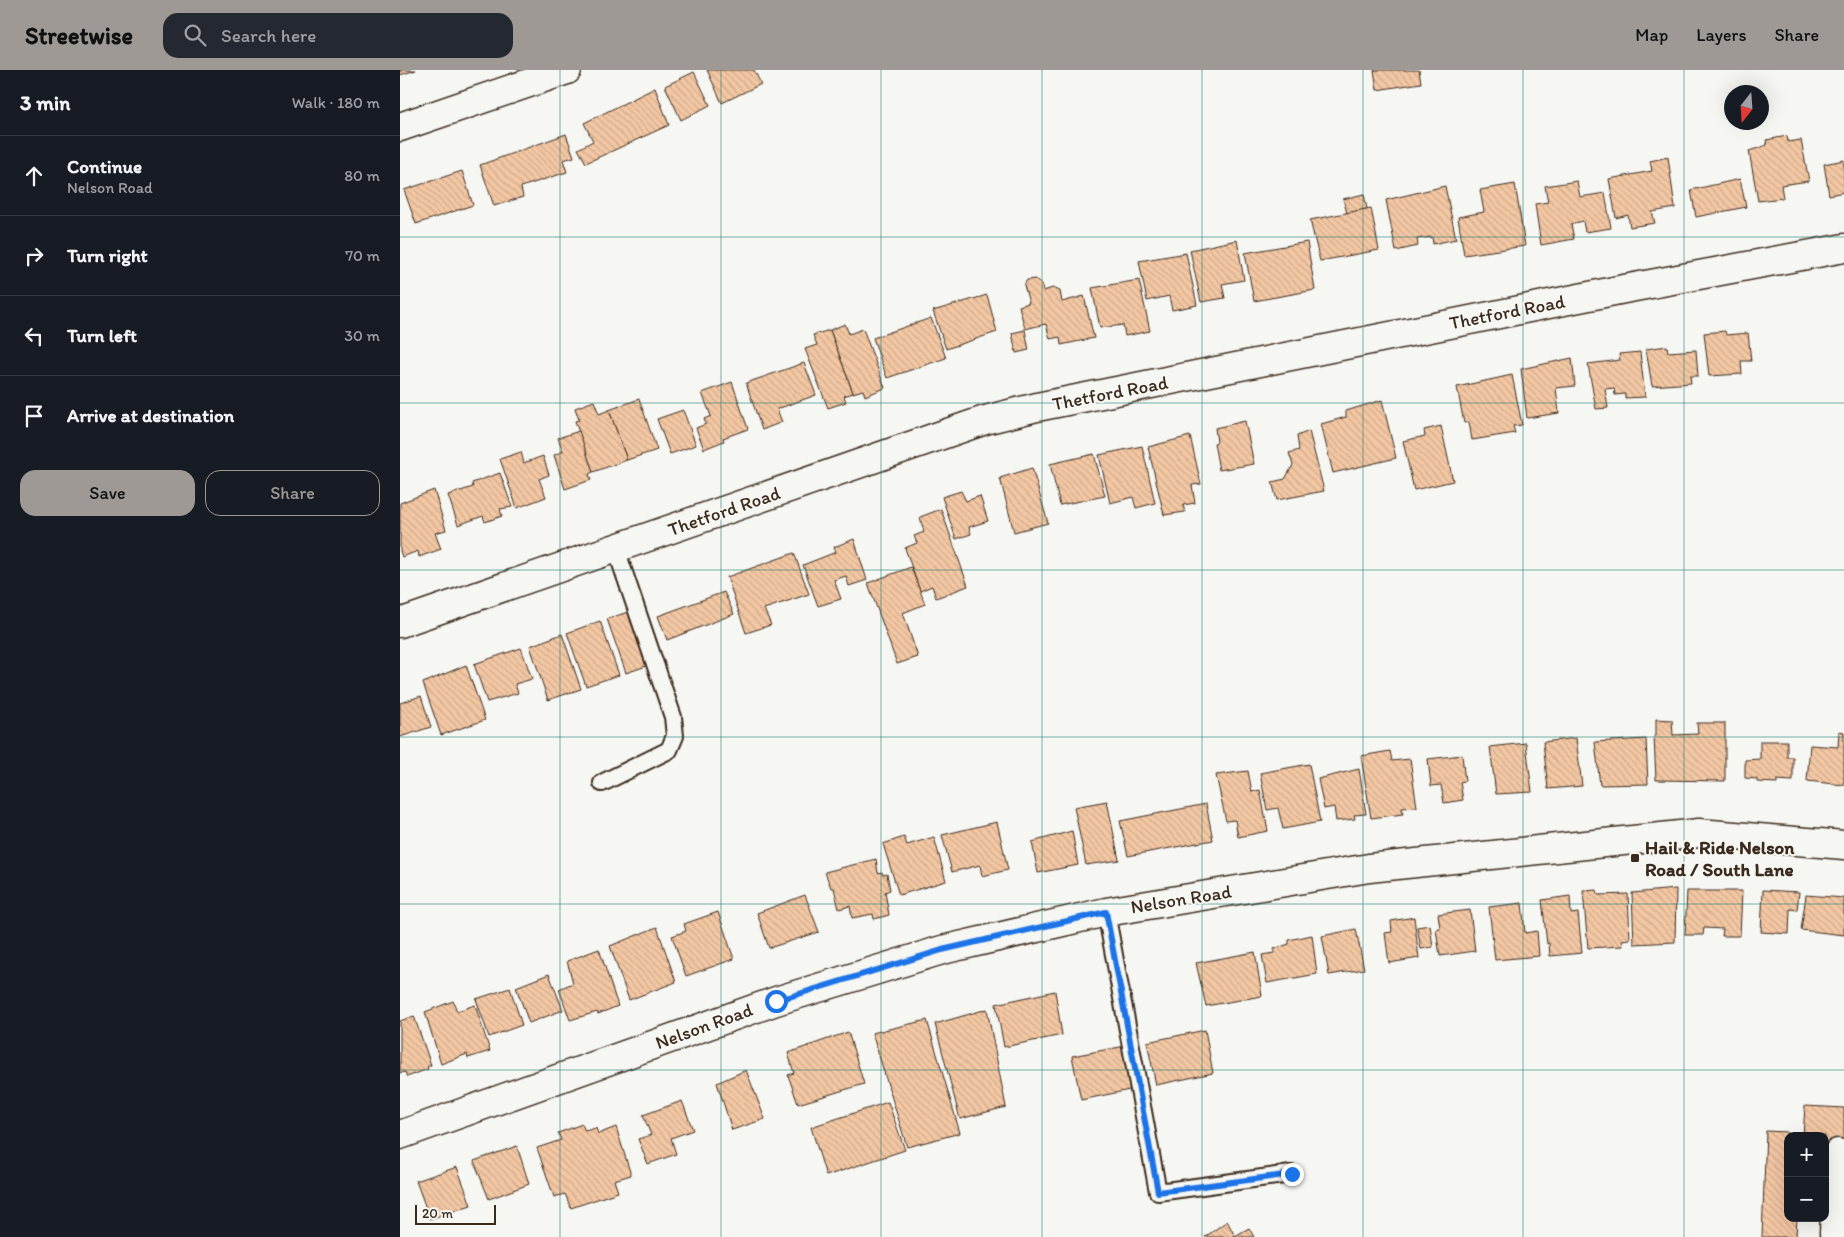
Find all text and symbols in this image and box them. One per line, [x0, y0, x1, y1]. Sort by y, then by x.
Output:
search box [163, 13, 513, 58]
text: Streetwise [25, 21, 133, 50]
icon: search [181, 21, 209, 49]
text: Search here [221, 24, 316, 47]
text: Map [1635, 24, 1668, 46]
text: Layers [1696, 24, 1746, 46]
text: Share [1774, 24, 1819, 46]
north arrow [1724, 85, 1769, 130]
text: 3 min [20, 90, 70, 115]
text: Walk · 180 m [292, 93, 380, 112]
text: Continue [67, 155, 142, 178]
icon: ahead [20, 162, 48, 190]
text: 80 m [344, 166, 380, 185]
text: Nelson Road [67, 178, 153, 197]
icon: right [20, 242, 48, 270]
text: Turn right [67, 244, 148, 267]
text: 70 m [345, 246, 380, 265]
street label: Thetford Road [1447, 289, 1567, 334]
icon: left [20, 322, 48, 350]
text: Turn left [67, 324, 137, 347]
text: 30 m [344, 326, 380, 345]
street label: Thetford Road [1050, 370, 1170, 415]
icon: arrive [20, 402, 48, 430]
text: Arrive at destination [67, 404, 234, 427]
button: Save [20, 470, 195, 516]
button: Share [205, 470, 380, 516]
street label: Thetford Road [665, 481, 784, 541]
place label: Hail & Ride Nelson Road / South Lane [1645, 836, 1795, 881]
marker: Hail & Ride Nelson Road / South Lane [1629, 852, 1641, 864]
street label: Nelson Road [1129, 880, 1234, 918]
route start [765, 990, 788, 1013]
street label: Nelson Road [652, 998, 756, 1054]
map controls [1784, 1132, 1829, 1222]
button: + [1784, 1132, 1829, 1177]
route end [1281, 1163, 1304, 1186]
button: − [1784, 1177, 1829, 1222]
scale bar [415, 1202, 496, 1225]
text: 20 m [422, 1205, 453, 1222]

